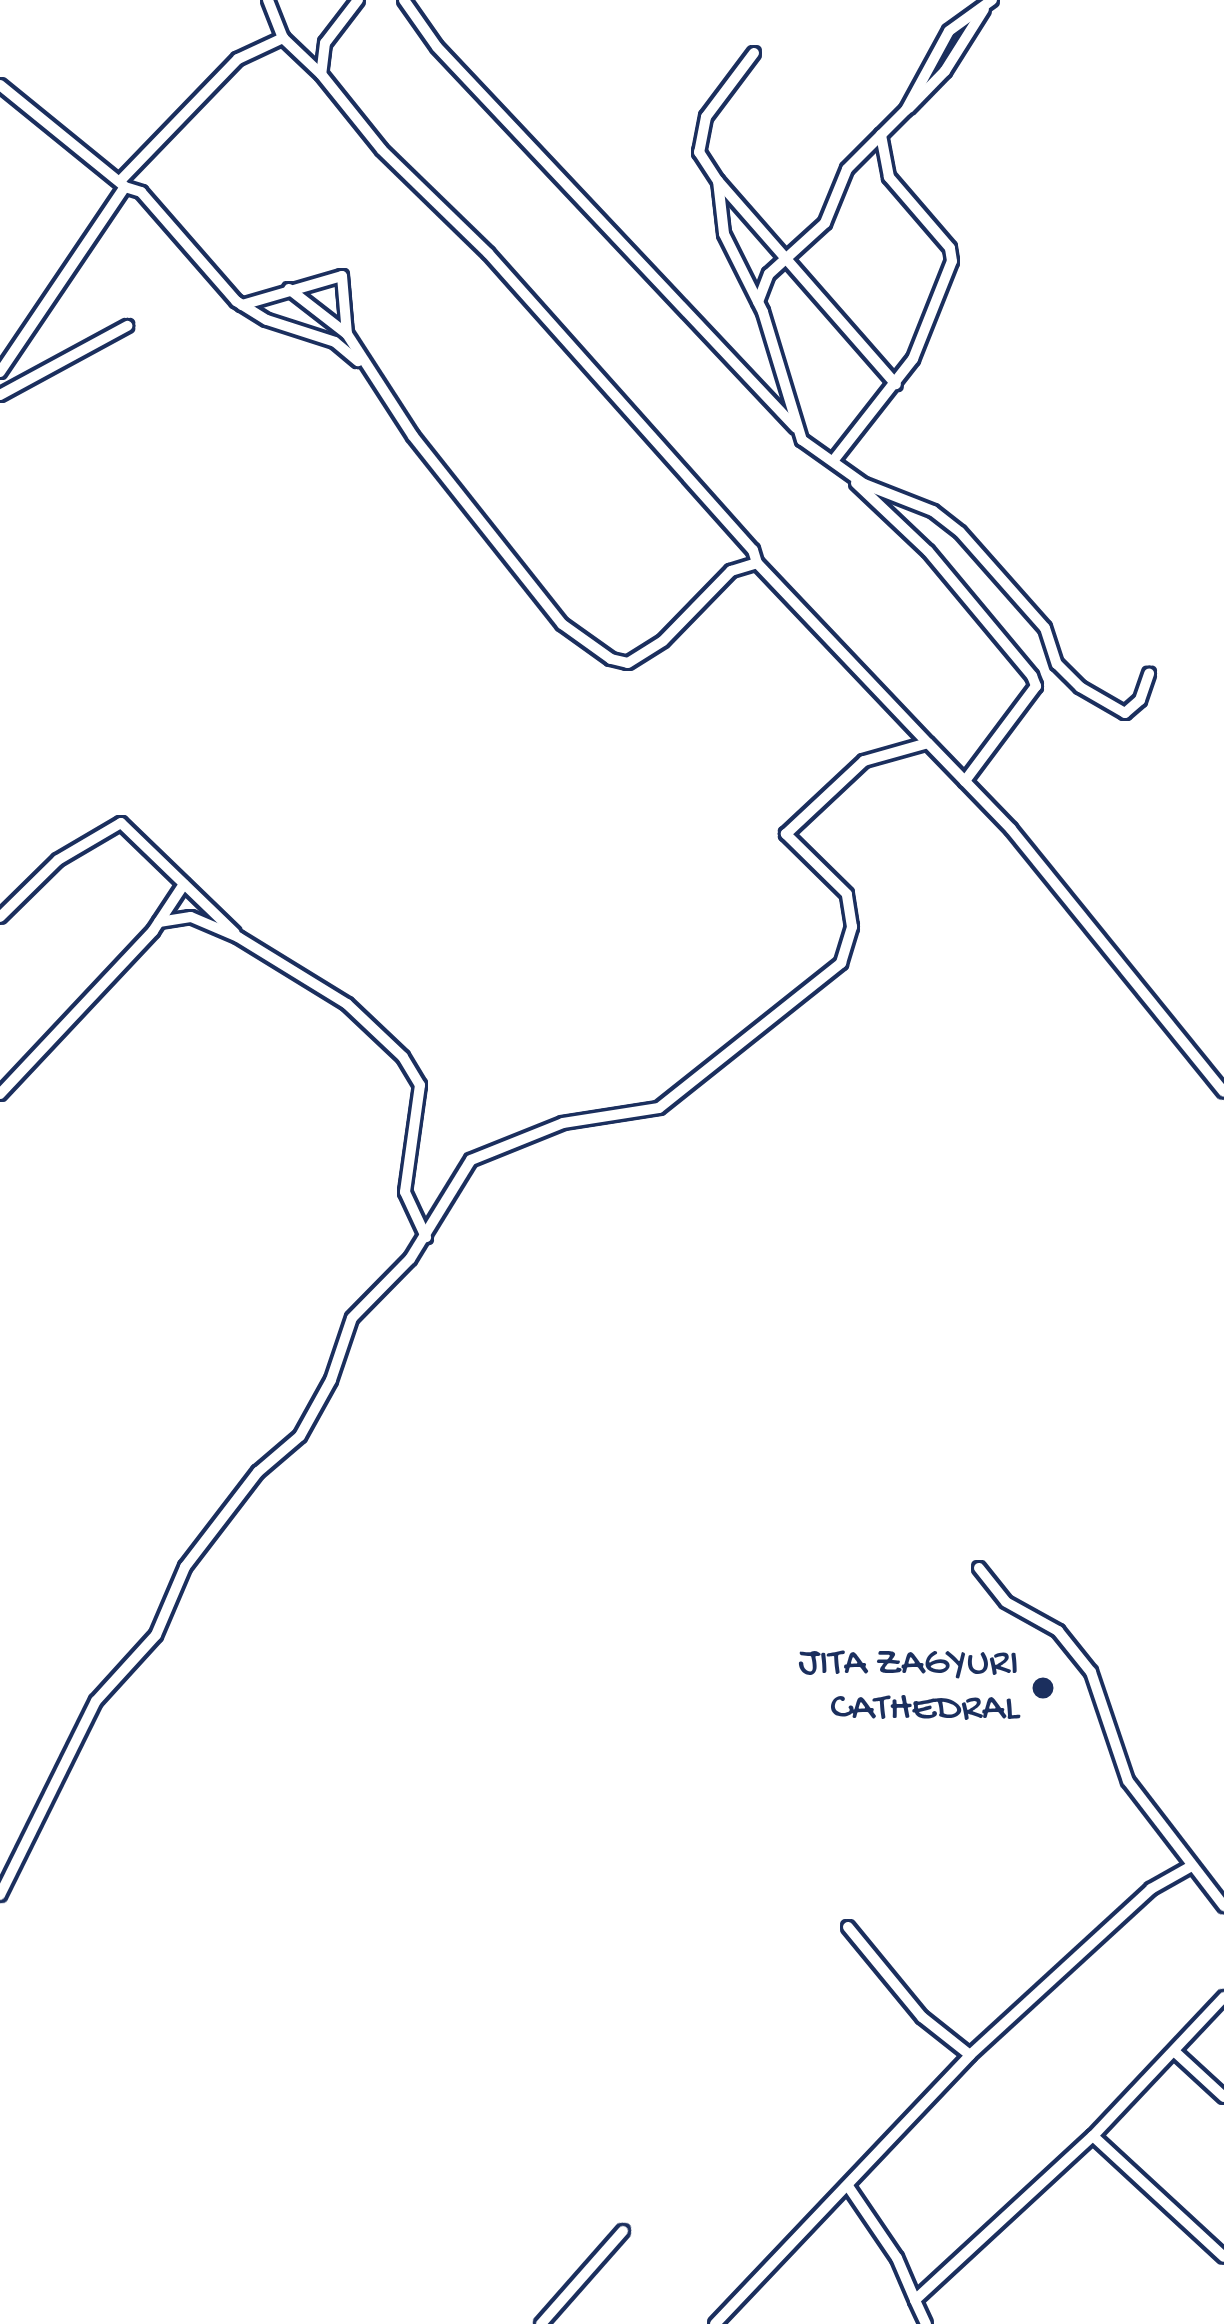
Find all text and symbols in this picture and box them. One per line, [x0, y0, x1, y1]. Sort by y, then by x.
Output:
place label: JITA ZAGYURI CATHEDRAL [798, 1643, 1019, 1734]
marker: JITA ZAGYURI CATHEDRAL [1030, 1675, 1056, 1701]

